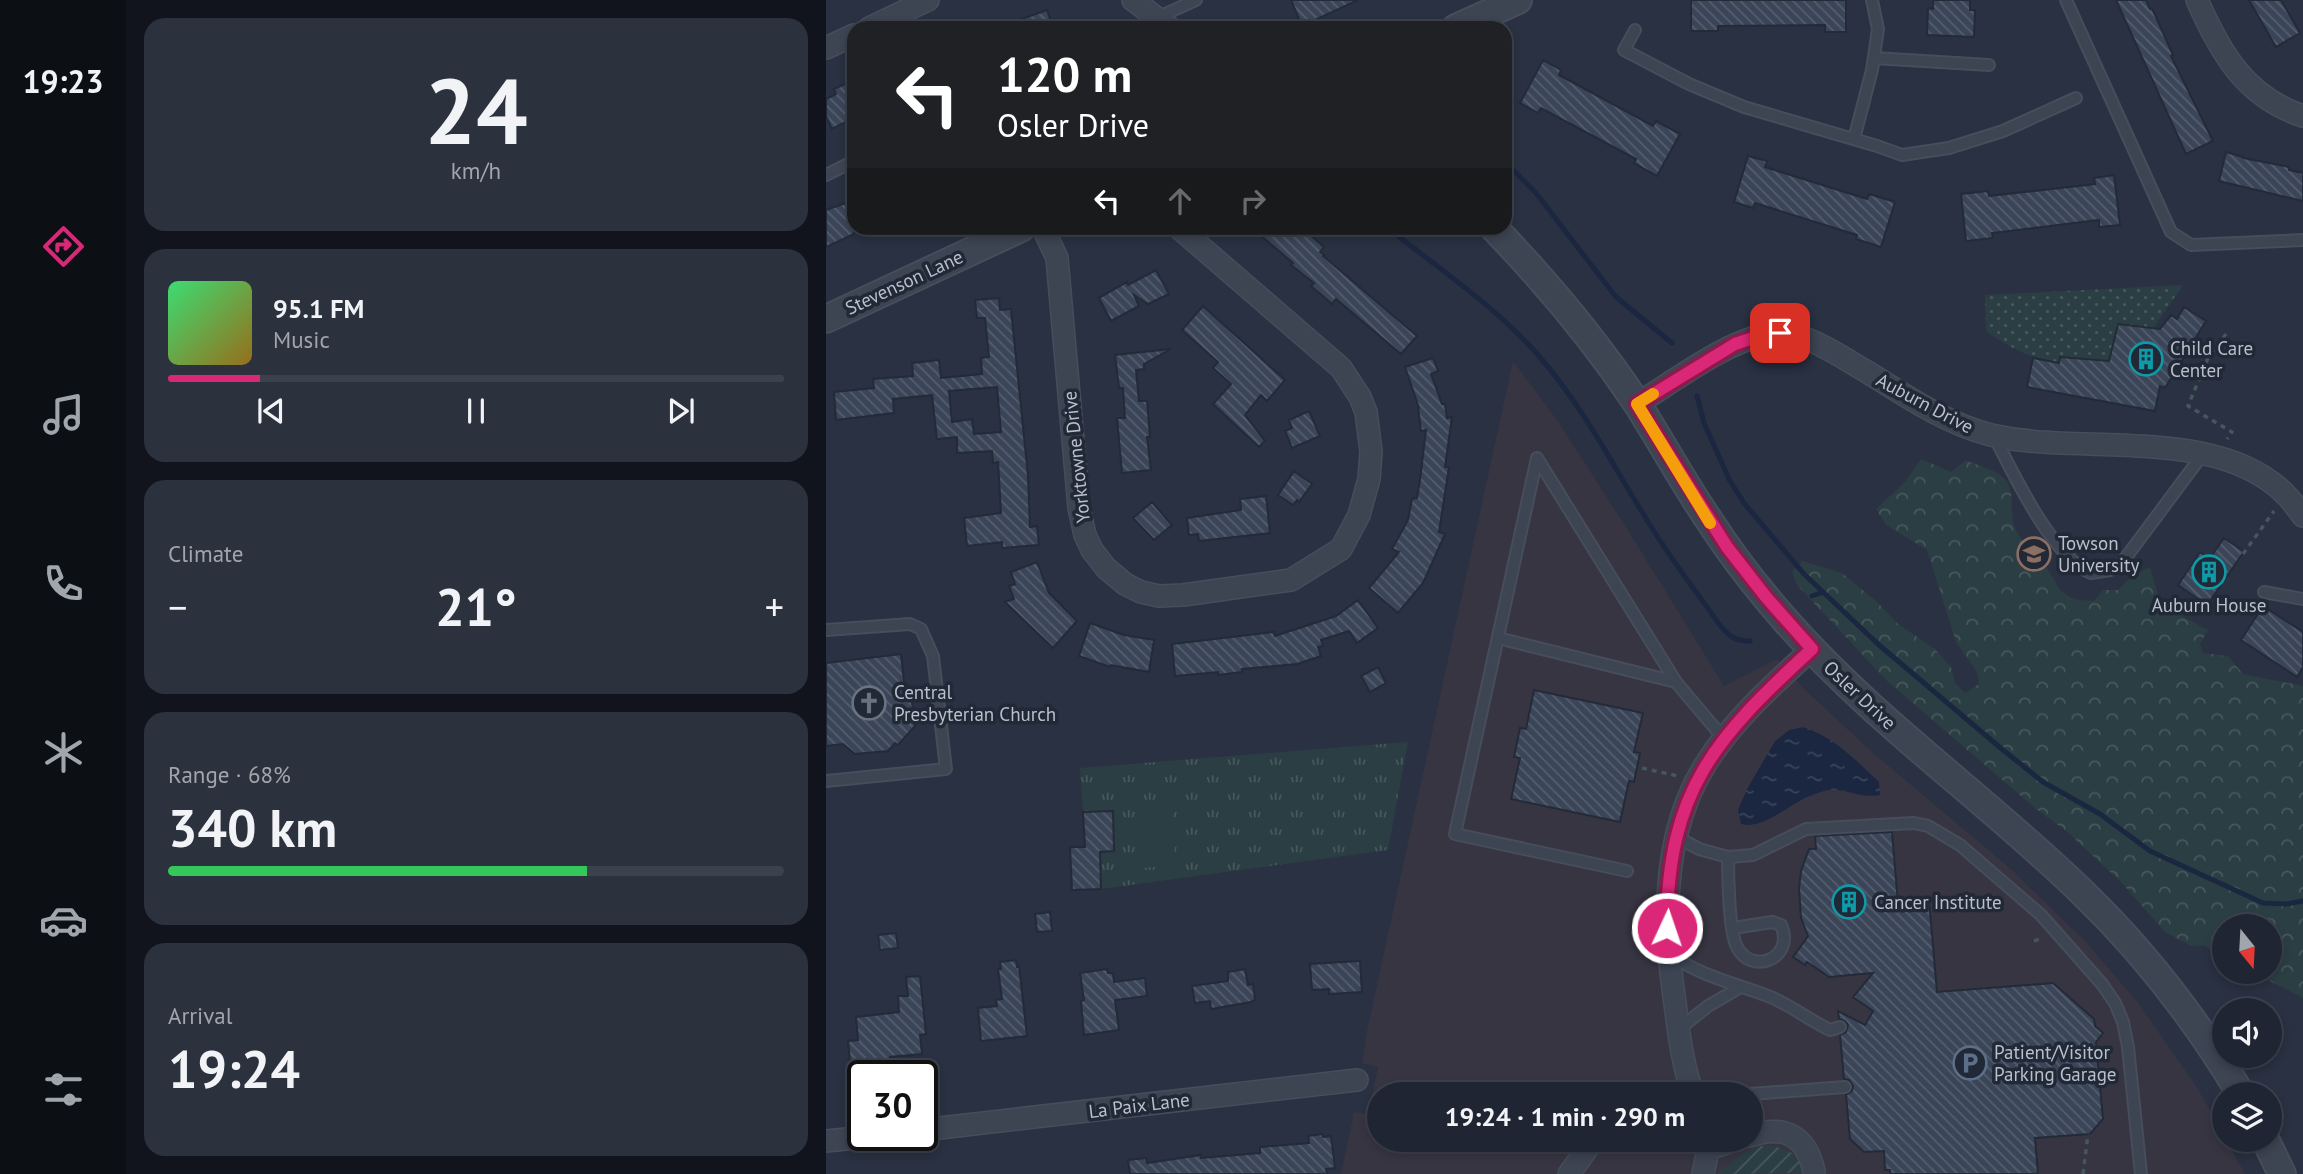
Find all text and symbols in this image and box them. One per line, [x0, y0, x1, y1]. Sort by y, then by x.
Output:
text: 120 m [997, 42, 1132, 106]
icon: left [882, 49, 973, 140]
text: 24 [424, 51, 528, 169]
text: 19:23 [22, 60, 104, 102]
text: Osler Drive [997, 104, 1149, 146]
text: km/h [451, 156, 501, 185]
icon: left [1088, 182, 1126, 220]
icon: ahead [1161, 182, 1199, 220]
icon: right [1234, 182, 1272, 220]
icon: directions [39, 222, 88, 271]
street label: Stevenson Lane [841, 244, 967, 320]
text: 95.1 FM [273, 292, 364, 325]
pin [1750, 303, 1810, 363]
icon: arrive [1761, 314, 1799, 352]
text: Music [273, 325, 330, 354]
place label: Child Care Center [2170, 336, 2253, 382]
building icon: Child Care Center [2127, 340, 2165, 378]
street label: Auburn Drive [1872, 367, 1978, 439]
icon: music [39, 390, 88, 439]
street label: Yorktowne Drive [1057, 390, 1095, 524]
icon: previous [252, 392, 290, 430]
icon: pause [457, 392, 495, 430]
icon: next [662, 392, 700, 430]
place label: Towson University [2058, 531, 2139, 577]
school or university icon: Towson University [2015, 535, 2053, 573]
text: Climate [168, 539, 243, 568]
building icon: Auburn House [2190, 553, 2228, 591]
icon: phone [39, 559, 88, 608]
text: 21° [435, 573, 517, 640]
text: − [168, 582, 187, 631]
text: + [765, 582, 784, 631]
place label: Auburn House [2152, 593, 2266, 617]
street label: Osler Drive [1819, 655, 1901, 735]
place label: Central Presbyterian Church [894, 680, 1056, 726]
church icon: Central Presbyterian Church [850, 684, 888, 722]
icon: climate [39, 728, 88, 777]
text: Range · 68% [168, 760, 291, 789]
text: 340 km [168, 794, 337, 861]
building icon: Cancer Institute [1830, 883, 1868, 921]
place label: Cancer Institute [1874, 890, 2002, 914]
position arrow [1630, 891, 1704, 965]
icon: car [39, 896, 88, 945]
north arrow [2212, 914, 2282, 984]
map controls [2212, 914, 2282, 1152]
button: sound [2212, 998, 2282, 1068]
text: Arrival [168, 1001, 232, 1030]
text: 19:24 [168, 1035, 300, 1102]
place label: Patient/Visitor Parking Garage [1994, 1040, 2117, 1086]
parking icon: Patient/Visitor Parking Garage [1951, 1044, 1989, 1082]
speed limit sign: 30 [847, 1060, 938, 1151]
icon: filters [39, 1065, 88, 1114]
button: layers [2212, 1082, 2282, 1152]
street label: La Paix Lane [1087, 1087, 1191, 1123]
text: 19:24 · 1 min · 290 m [1445, 1100, 1685, 1133]

